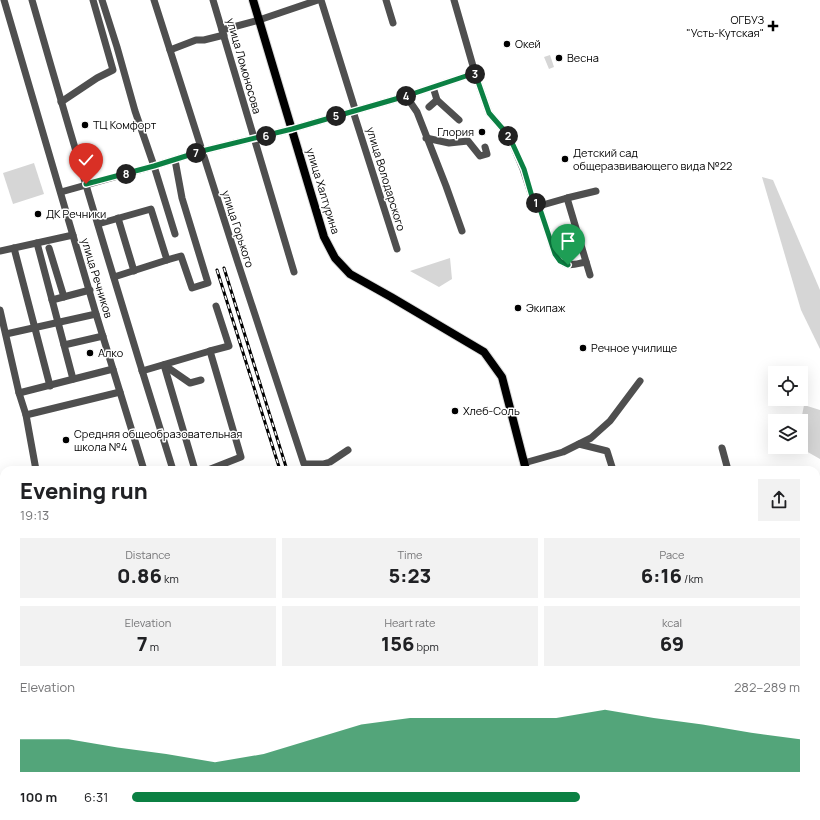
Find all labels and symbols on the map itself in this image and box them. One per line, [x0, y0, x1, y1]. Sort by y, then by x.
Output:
place label: ОГБУЗ "Усть-Кутская" [686, 12, 764, 40]
street label: улица Ломоносова [224, 16, 265, 116]
marker: ОГБУЗ "Усть-Кутская" [767, 20, 779, 32]
place label: Окей [515, 36, 541, 51]
marker: Окей [502, 39, 512, 49]
place label: Весна [567, 50, 599, 65]
marker: Весна [554, 53, 564, 63]
pin: 3 [465, 64, 485, 84]
pin: 4 [396, 86, 416, 106]
pin: 5 [326, 106, 346, 126]
place label: ТЦ Комфорт [93, 117, 157, 132]
marker: ТЦ Комфорт [80, 120, 90, 130]
place label: Глория [437, 124, 474, 139]
street label: улица Володарского [364, 125, 410, 233]
pin: 6 [256, 126, 276, 146]
pin: 2 [498, 126, 518, 146]
marker: Глория [477, 127, 487, 137]
pin [69, 143, 103, 184]
pin: 7 [186, 143, 206, 163]
place label: Детский сад общеразвивающего вида №22 [573, 145, 732, 173]
street label: улица Халтурина [303, 146, 344, 236]
marker: Детский сад общеразвивающего вида №22 [560, 154, 570, 164]
pin: 8 [116, 164, 136, 184]
street label: улица Горького [219, 188, 258, 270]
pin: 1 [526, 193, 546, 213]
place label: ДК Речники [46, 206, 106, 221]
marker: ДК Речники [33, 209, 43, 219]
pin [551, 224, 585, 265]
street label: улица Речников [78, 236, 117, 320]
place label: Экипаж [526, 300, 566, 315]
marker: Экипаж [513, 303, 523, 313]
place label: Речное училище [591, 340, 678, 355]
marker: Речное училище [578, 343, 588, 353]
place label: Алко [98, 345, 124, 360]
marker: Алко [85, 348, 95, 358]
place label: Хлеб-Соль [463, 403, 520, 418]
marker: Хлеб-Соль [450, 406, 460, 416]
place label: Средняя общеобразовательная школа №4 [74, 426, 242, 454]
marker: Средняя общеобразовательная школа №4 [61, 435, 71, 445]

